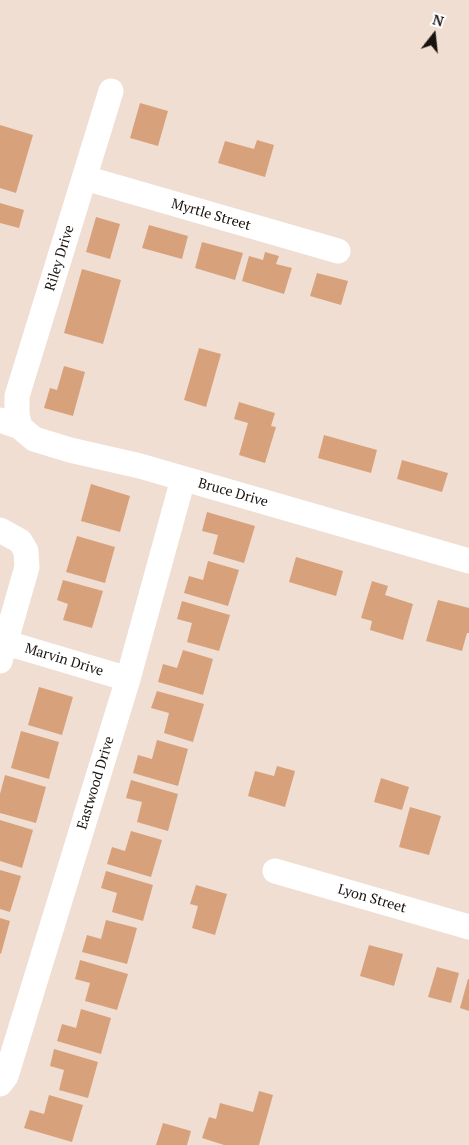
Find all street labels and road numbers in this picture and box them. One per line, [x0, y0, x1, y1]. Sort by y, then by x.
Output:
street label: Myrtle Street [169, 196, 253, 234]
street label: Riley Drive [42, 223, 78, 293]
street label: Bruce Drive [196, 475, 270, 511]
street label: Marvin Drive [23, 640, 105, 680]
street label: Eastwood Drive [74, 734, 118, 832]
street label: Lyon Street [336, 881, 408, 917]

